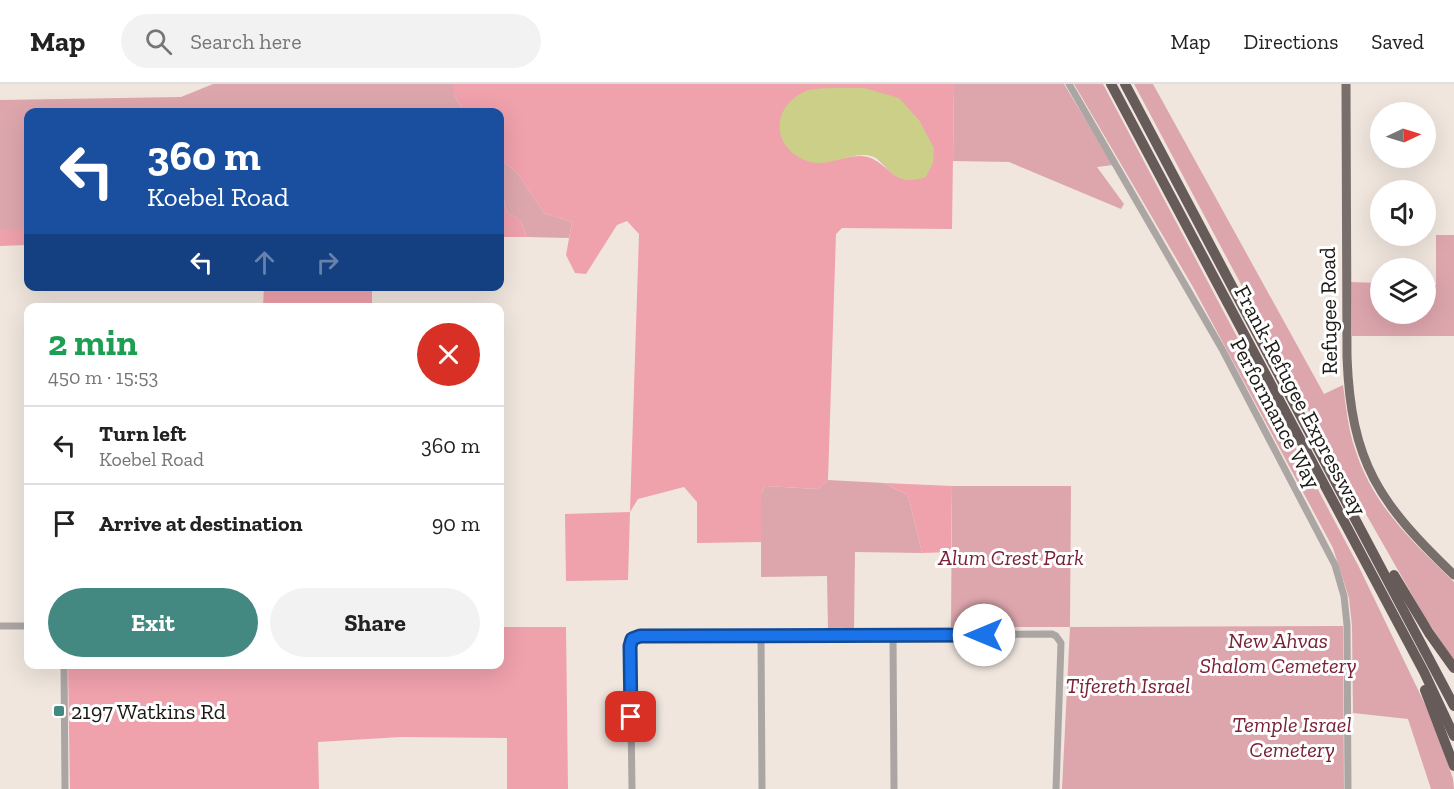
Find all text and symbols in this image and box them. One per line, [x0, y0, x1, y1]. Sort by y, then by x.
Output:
search box [121, 14, 541, 68]
text: Map [30, 25, 85, 58]
icon: search [142, 25, 175, 58]
text: Search here [190, 28, 302, 55]
text: Map [1171, 29, 1211, 54]
text: Directions [1244, 29, 1338, 54]
text: Saved [1371, 29, 1424, 54]
north arrow [1370, 102, 1436, 168]
map controls [1370, 102, 1436, 324]
text: 360 m [147, 130, 261, 181]
icon: left [48, 132, 126, 210]
button: sound [1370, 180, 1436, 246]
text: Koebel Road [147, 181, 289, 213]
icon: left [185, 246, 218, 279]
icon: ahead [248, 246, 281, 279]
icon: right [311, 246, 344, 279]
street label: Refugee Road [1314, 247, 1343, 375]
button: layers [1370, 258, 1436, 324]
street label: Frank-Refugee Expressway [1228, 281, 1373, 521]
text: 2 min [48, 321, 138, 364]
button: close [417, 323, 480, 386]
street label: Performance Way [1224, 333, 1327, 494]
text: 450 m · 15:53 [48, 365, 158, 389]
text: Turn left [99, 420, 186, 447]
icon: left [48, 429, 81, 462]
text: 360 m [421, 432, 480, 459]
text: Koebel Road [99, 447, 204, 471]
icon: arrive [48, 507, 81, 540]
text: Arrive at destination [99, 510, 302, 537]
text: 90 m [432, 510, 480, 537]
park label: Alum Crest Park [937, 544, 1084, 571]
button: Exit [48, 588, 258, 657]
button: Share [270, 588, 480, 657]
position arrow [952, 603, 1016, 667]
park label: New Ahvas Shalom Cemetery [1200, 627, 1356, 679]
park label: Tifereth Israel [1066, 672, 1190, 699]
pin [605, 691, 656, 742]
place label: 2197 Watkins Rd [71, 698, 226, 725]
icon: arrive [614, 700, 647, 733]
marker: 2197 Watkins Rd [52, 704, 66, 718]
park label: Temple Israel Cemetery [1232, 711, 1352, 763]

